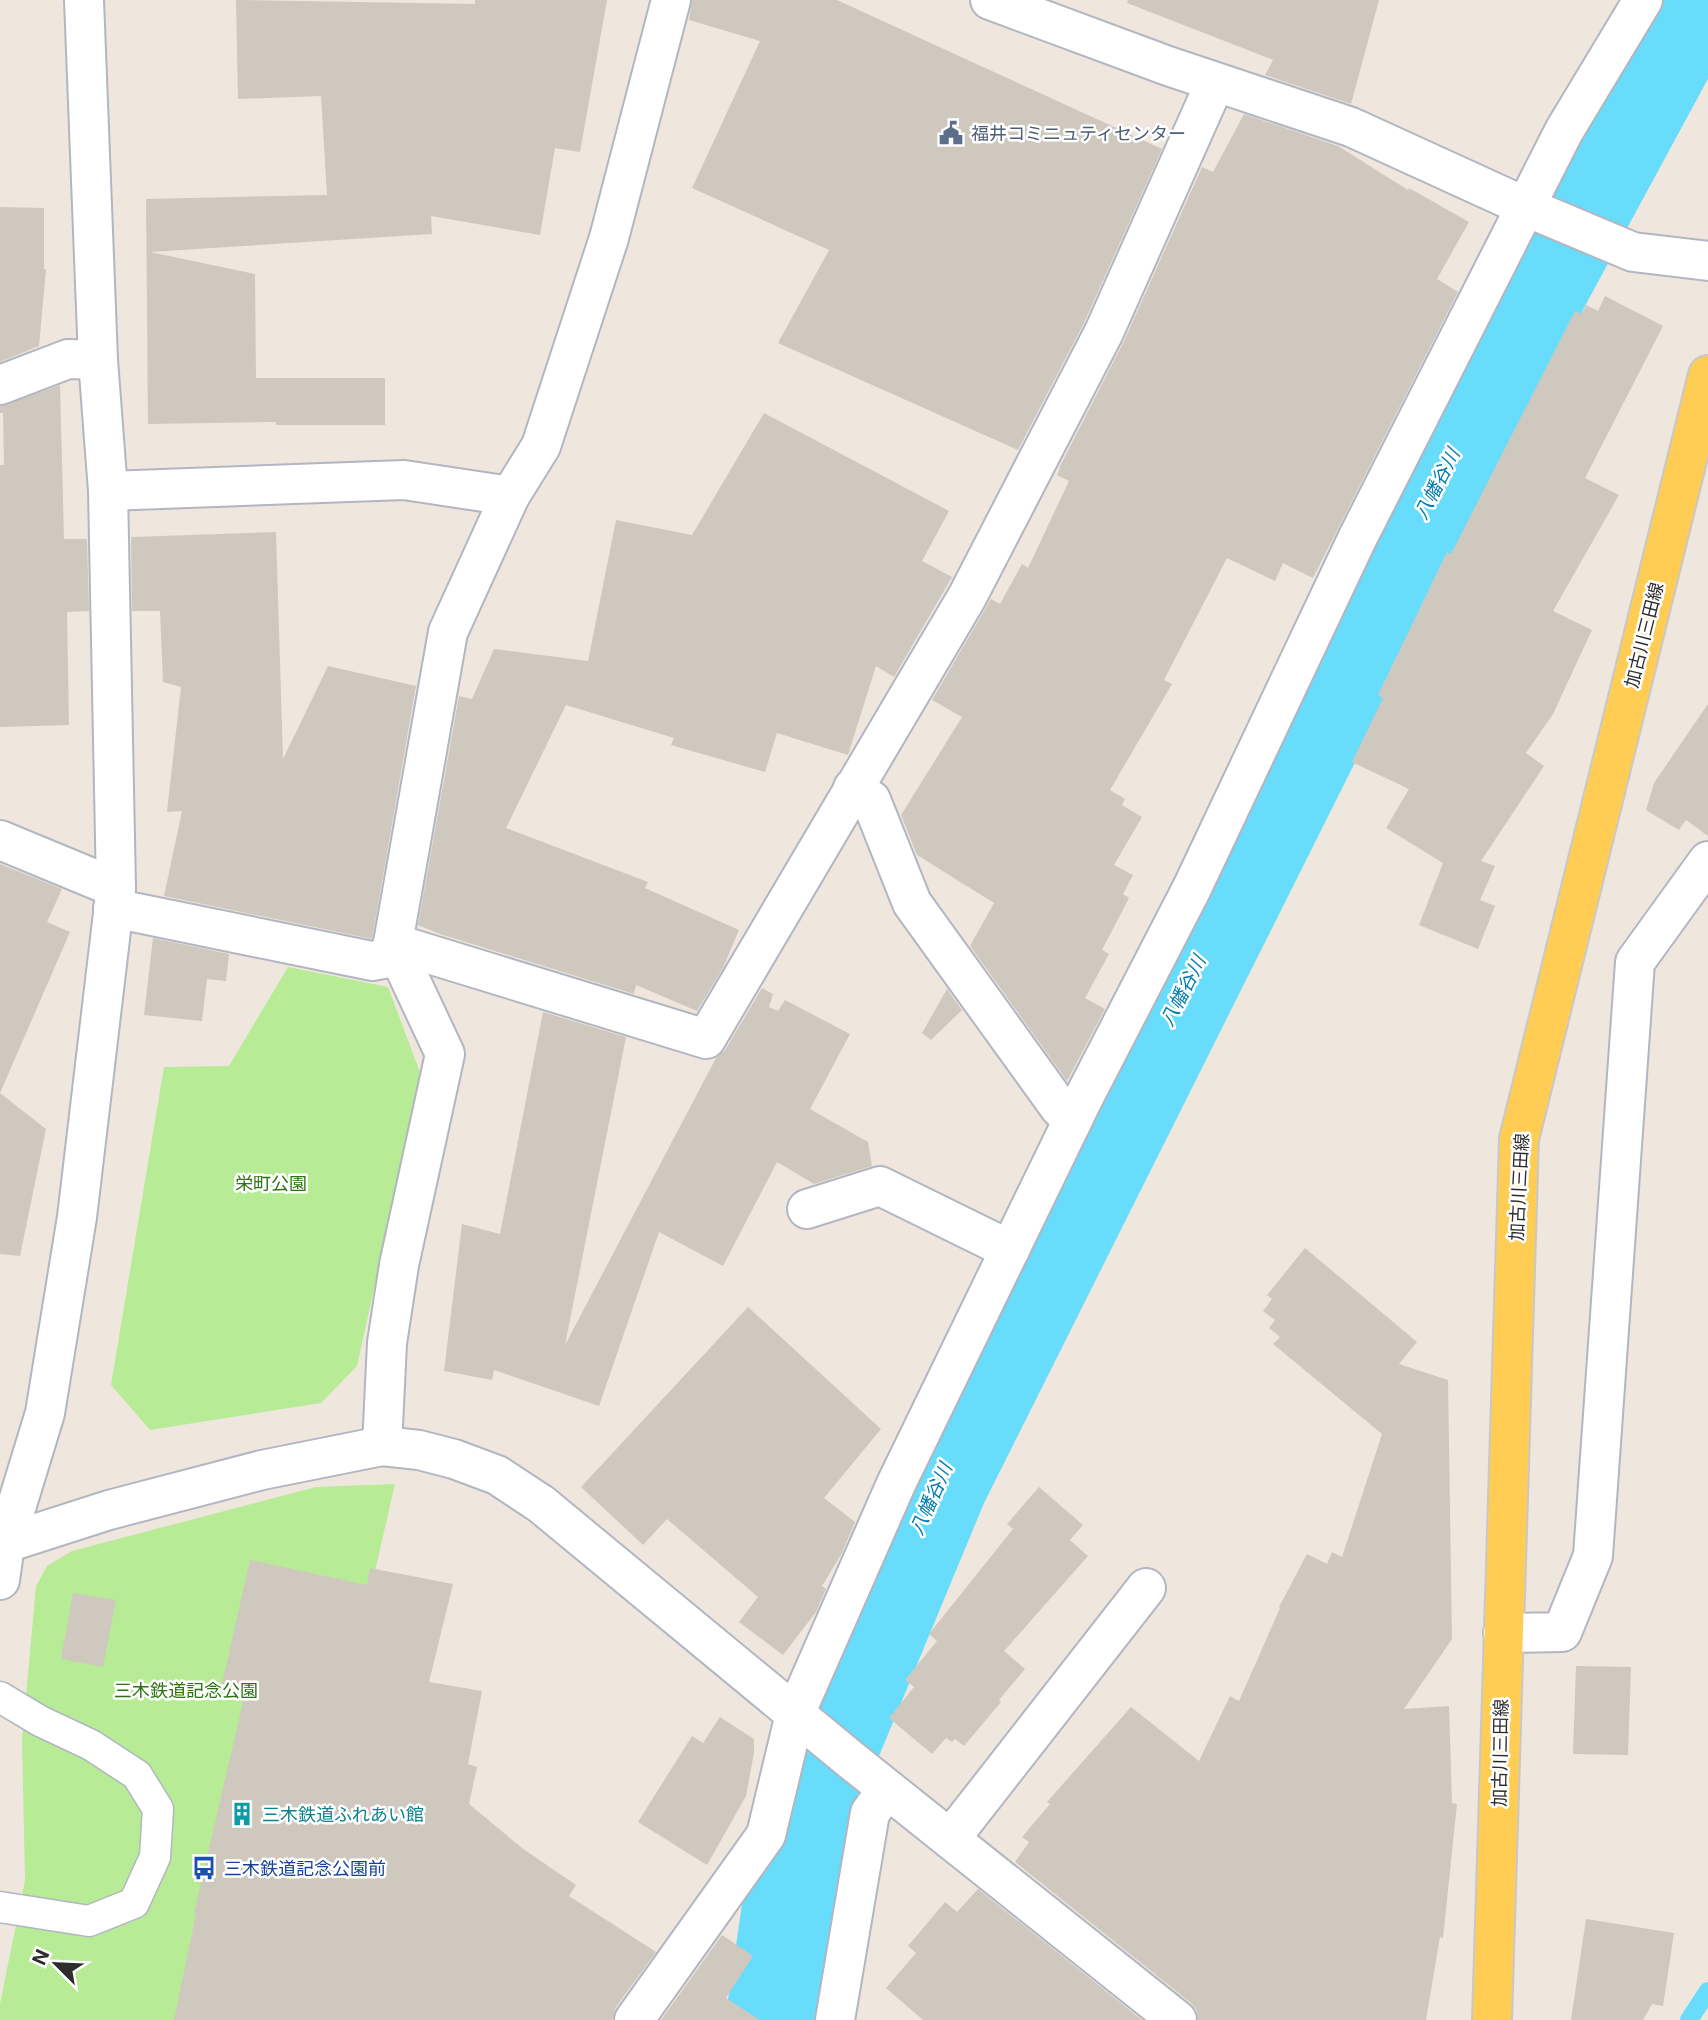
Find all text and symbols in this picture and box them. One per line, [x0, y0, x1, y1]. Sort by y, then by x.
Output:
public building icon: 福井コミニュティセンター [937, 119, 965, 147]
place label: 福井コミニュティセンター [971, 123, 1186, 144]
water label: 八幡谷川 [1409, 443, 1465, 523]
street label: 加古川三田線 [1621, 580, 1667, 690]
water label: 八幡谷川 [1155, 950, 1211, 1030]
street label: 加古川三田線 [1506, 1133, 1532, 1241]
park label: 栄町公園 [235, 1173, 307, 1194]
water label: 八幡谷川 [905, 1458, 958, 1538]
park label: 三木鉄道記念公園 [114, 1680, 258, 1701]
street label: 加古川三田線 [1489, 1699, 1511, 1807]
building icon: 三木鉄道ふれあい館 [228, 1800, 256, 1828]
place label: 三木鉄道ふれあい館 [262, 1804, 424, 1825]
bus stop icon: 三木鉄道記念公園前 [190, 1854, 218, 1882]
place label: 三木鉄道記念公園前 [224, 1858, 386, 1879]
north arrow [21, 1929, 91, 1999]
text: N [27, 1946, 54, 1969]

